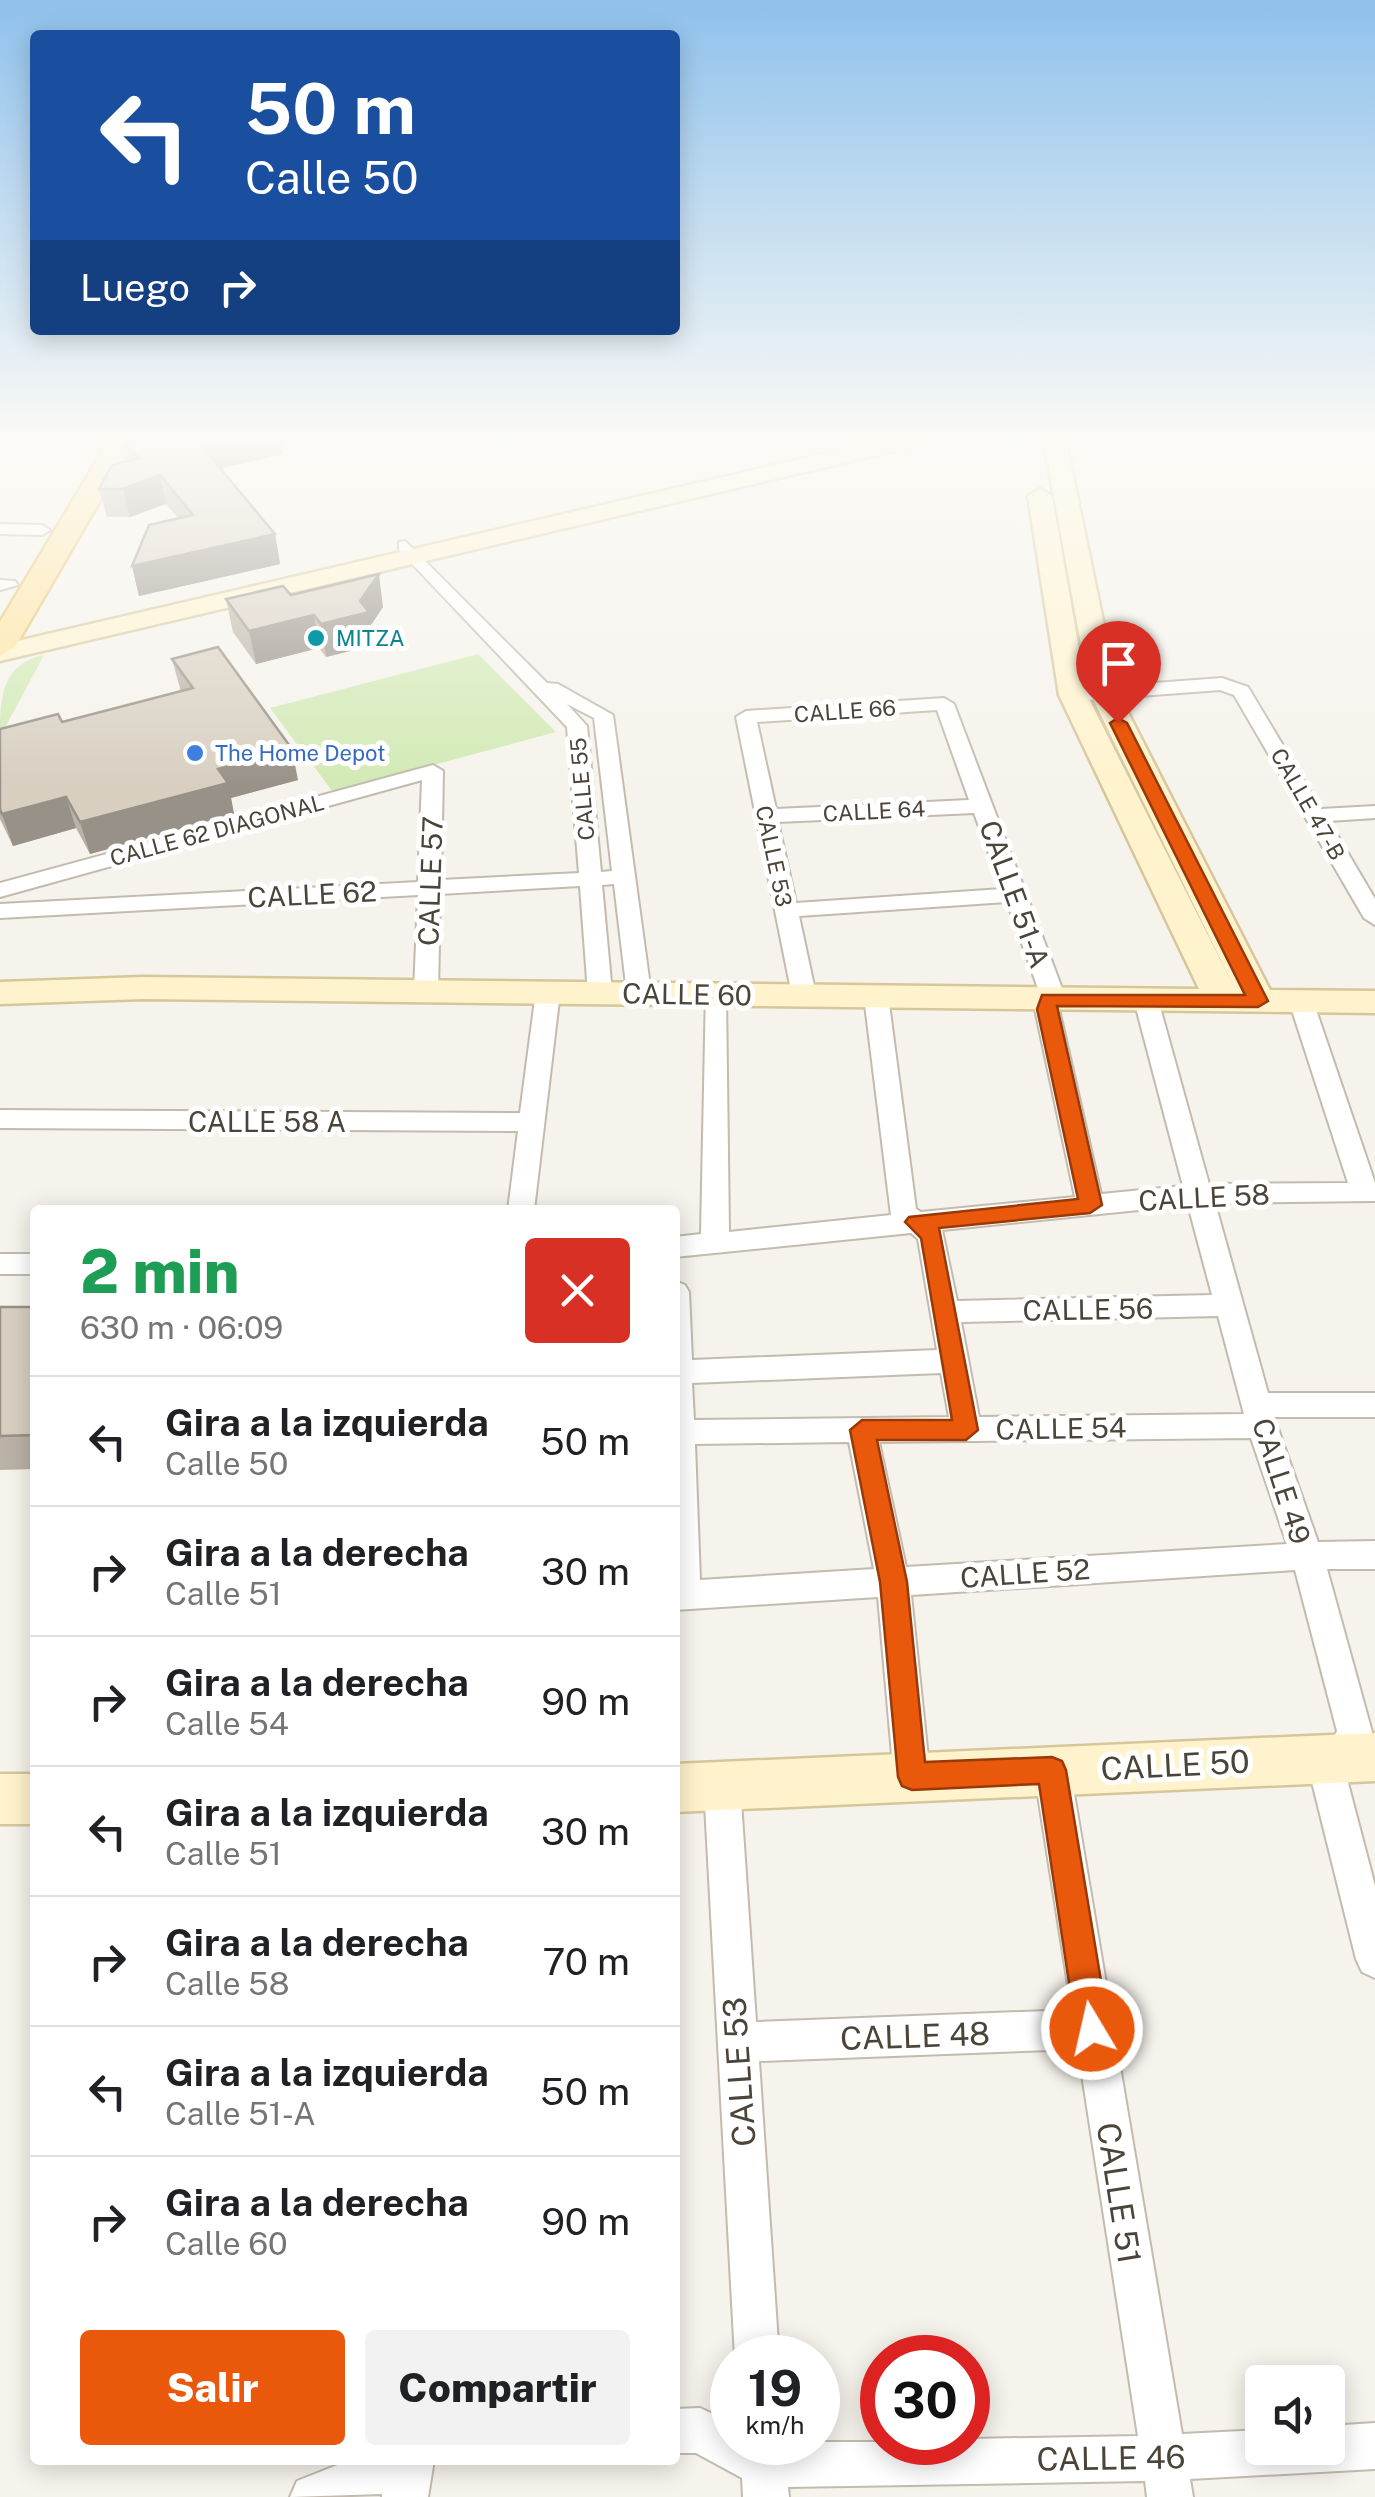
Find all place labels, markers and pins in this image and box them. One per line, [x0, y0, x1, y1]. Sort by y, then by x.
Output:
pin [1076, 621, 1161, 724]
place label: MITZA [336, 625, 405, 651]
marker: MITZA [305, 627, 327, 649]
place label: The Home Depot [215, 740, 386, 766]
marker: The Home Depot [184, 742, 206, 764]

